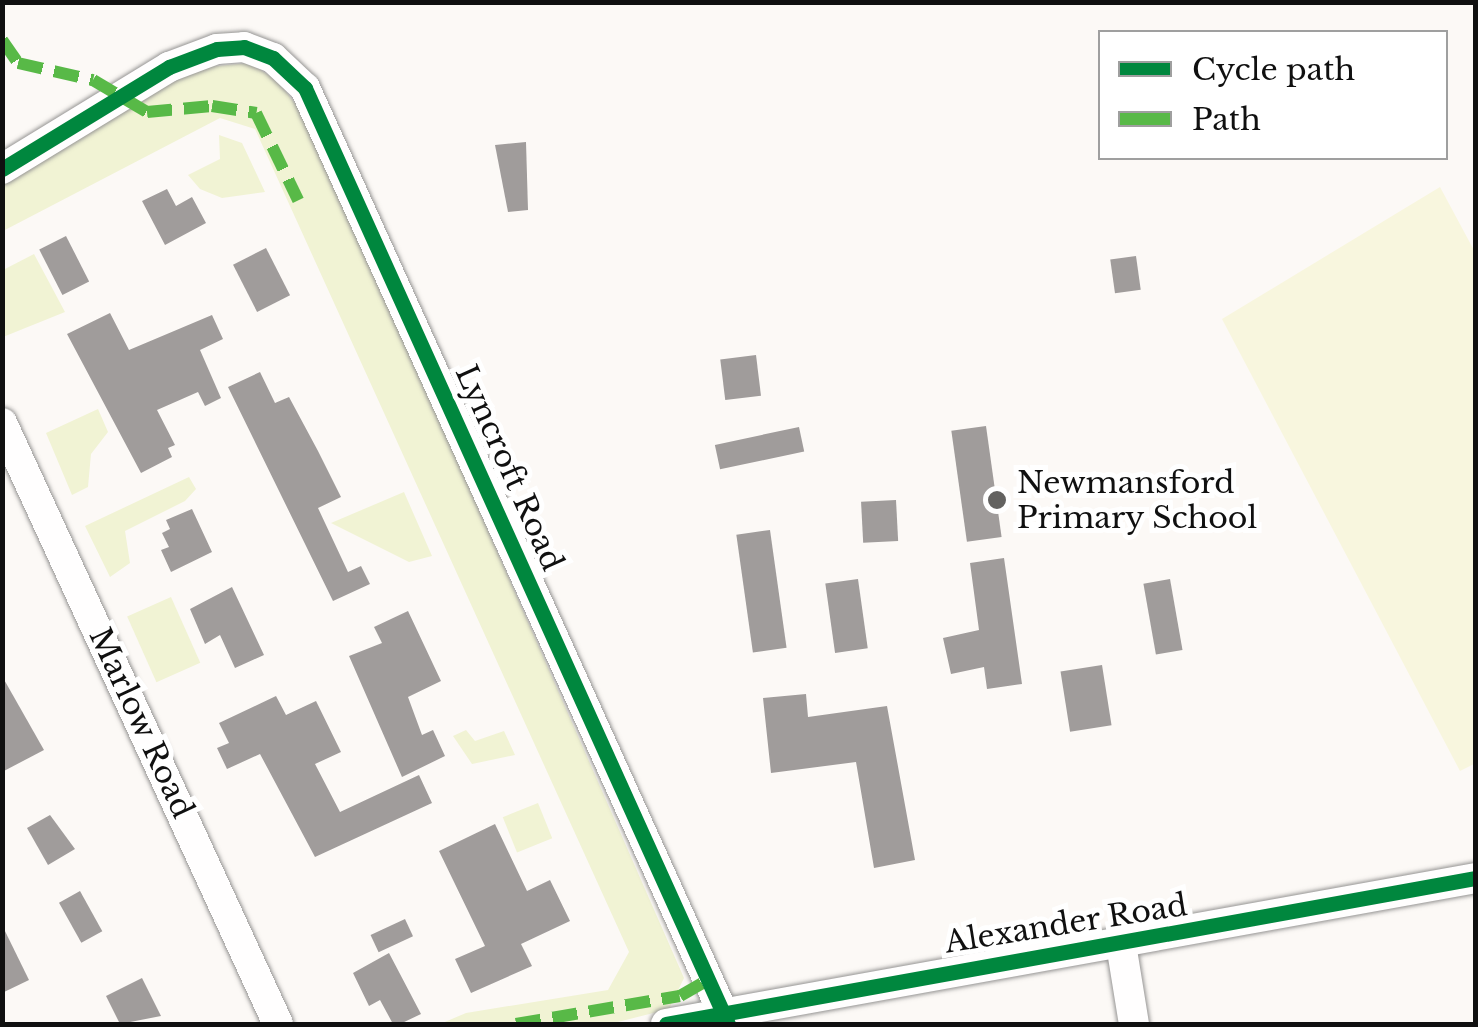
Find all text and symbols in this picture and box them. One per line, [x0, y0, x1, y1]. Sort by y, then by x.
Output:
legend [1098, 30, 1448, 160]
text: Cycle path [1192, 51, 1355, 88]
text: Path [1192, 101, 1261, 138]
street label: Lyncroft Road [448, 360, 570, 576]
place label: Newmansford Primary School [1017, 465, 1258, 536]
marker: Newmansford Primary School [986, 489, 1008, 511]
street label: Marlow Road [81, 622, 201, 824]
street label: Alexander Road [942, 887, 1190, 961]

